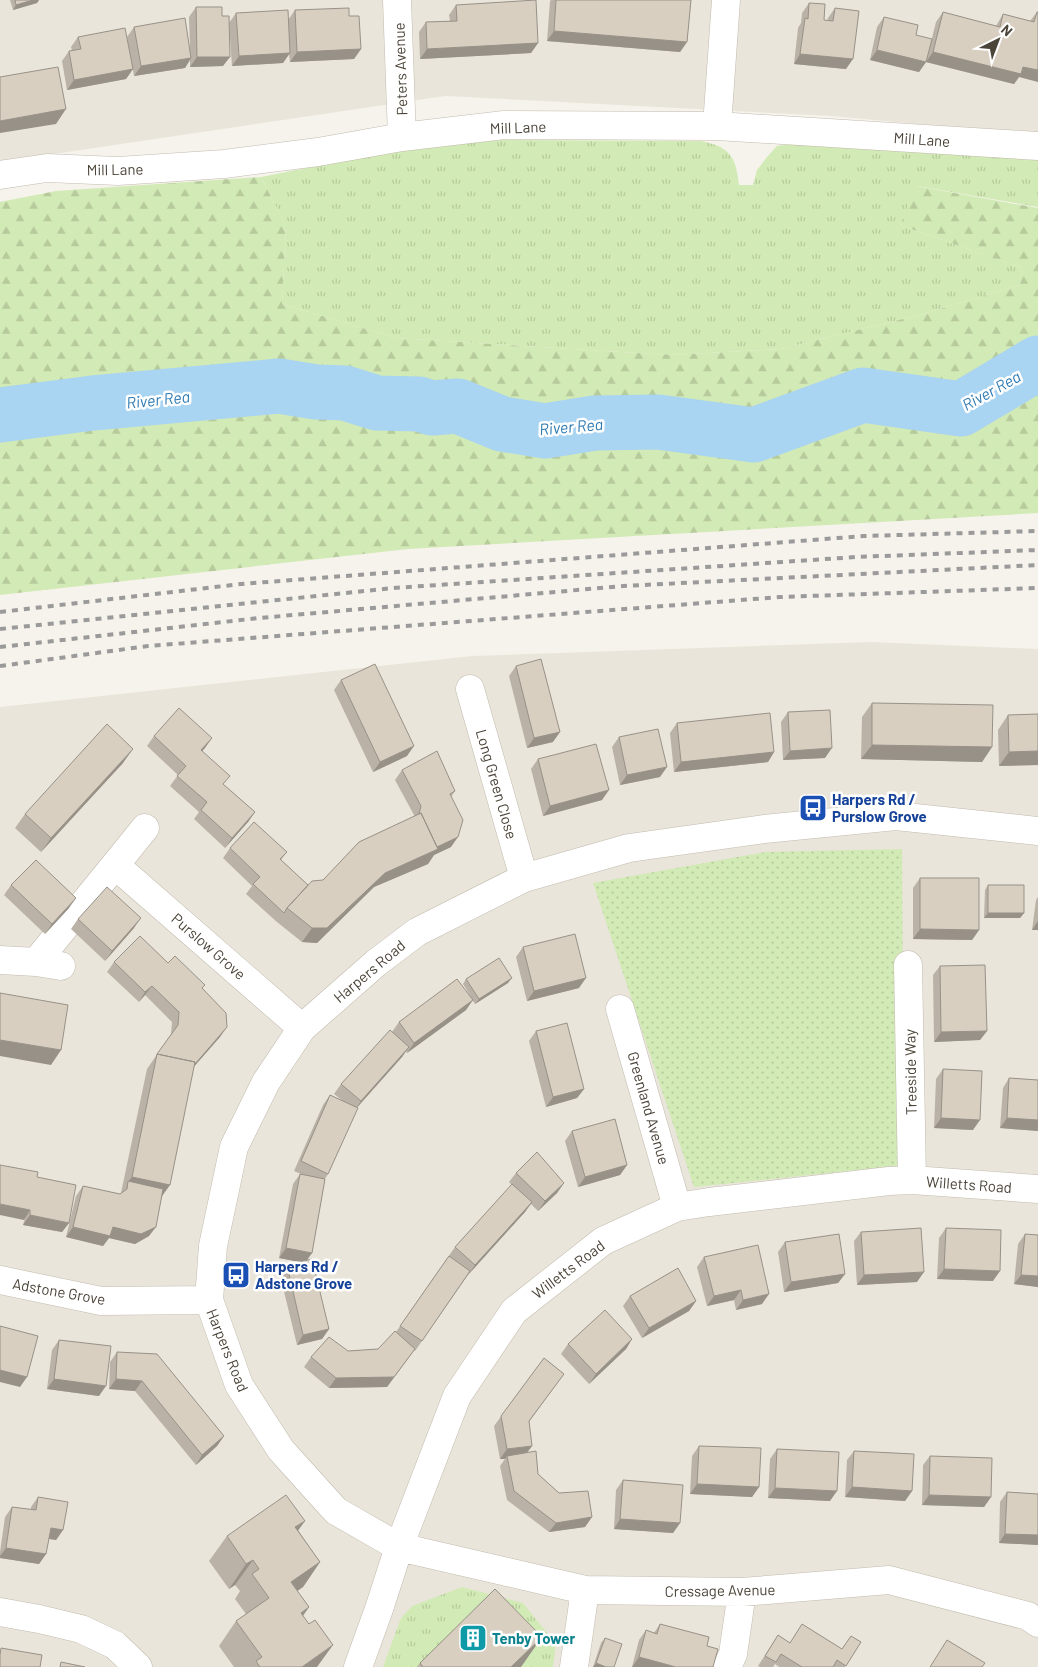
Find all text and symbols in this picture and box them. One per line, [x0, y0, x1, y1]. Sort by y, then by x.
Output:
north arrow [973, 15, 1023, 65]
text: N [998, 21, 1016, 39]
street label: Peters Avenue [389, 22, 411, 116]
street label: Mill Lane [489, 117, 547, 137]
street label: Mill Lane [893, 128, 951, 150]
street label: Mill Lane [87, 160, 143, 178]
water label: River Rea [958, 366, 1024, 414]
water label: River Rea [125, 386, 191, 412]
water label: River Rea [538, 414, 604, 438]
street label: Long Green Close [473, 727, 521, 841]
place label: Harpers Rd / Purslow Grove [832, 790, 927, 825]
bus stop icon: Harpers Rd / Purslow Grove [798, 793, 828, 823]
street label: Purslow Grove [168, 909, 250, 983]
street label: Harpers Road [330, 936, 408, 1006]
street label: Treeside Way [900, 1029, 920, 1115]
street label: Greenland Avenue [624, 1049, 674, 1167]
street label: Willetts Road [925, 1172, 1013, 1196]
street label: Willetts Road [528, 1236, 608, 1302]
place label: Harpers Rd / Adstone Grove [255, 1257, 352, 1292]
bus stop icon: Harpers Rd / Adstone Grove [221, 1260, 251, 1290]
street label: Adstone Grove [11, 1274, 107, 1308]
street label: Harpers Road [203, 1306, 253, 1394]
street label: Cressage Avenue [664, 1580, 776, 1600]
building icon: Tenby Tower [458, 1623, 488, 1653]
place label: Tenby Tower [492, 1629, 576, 1647]

